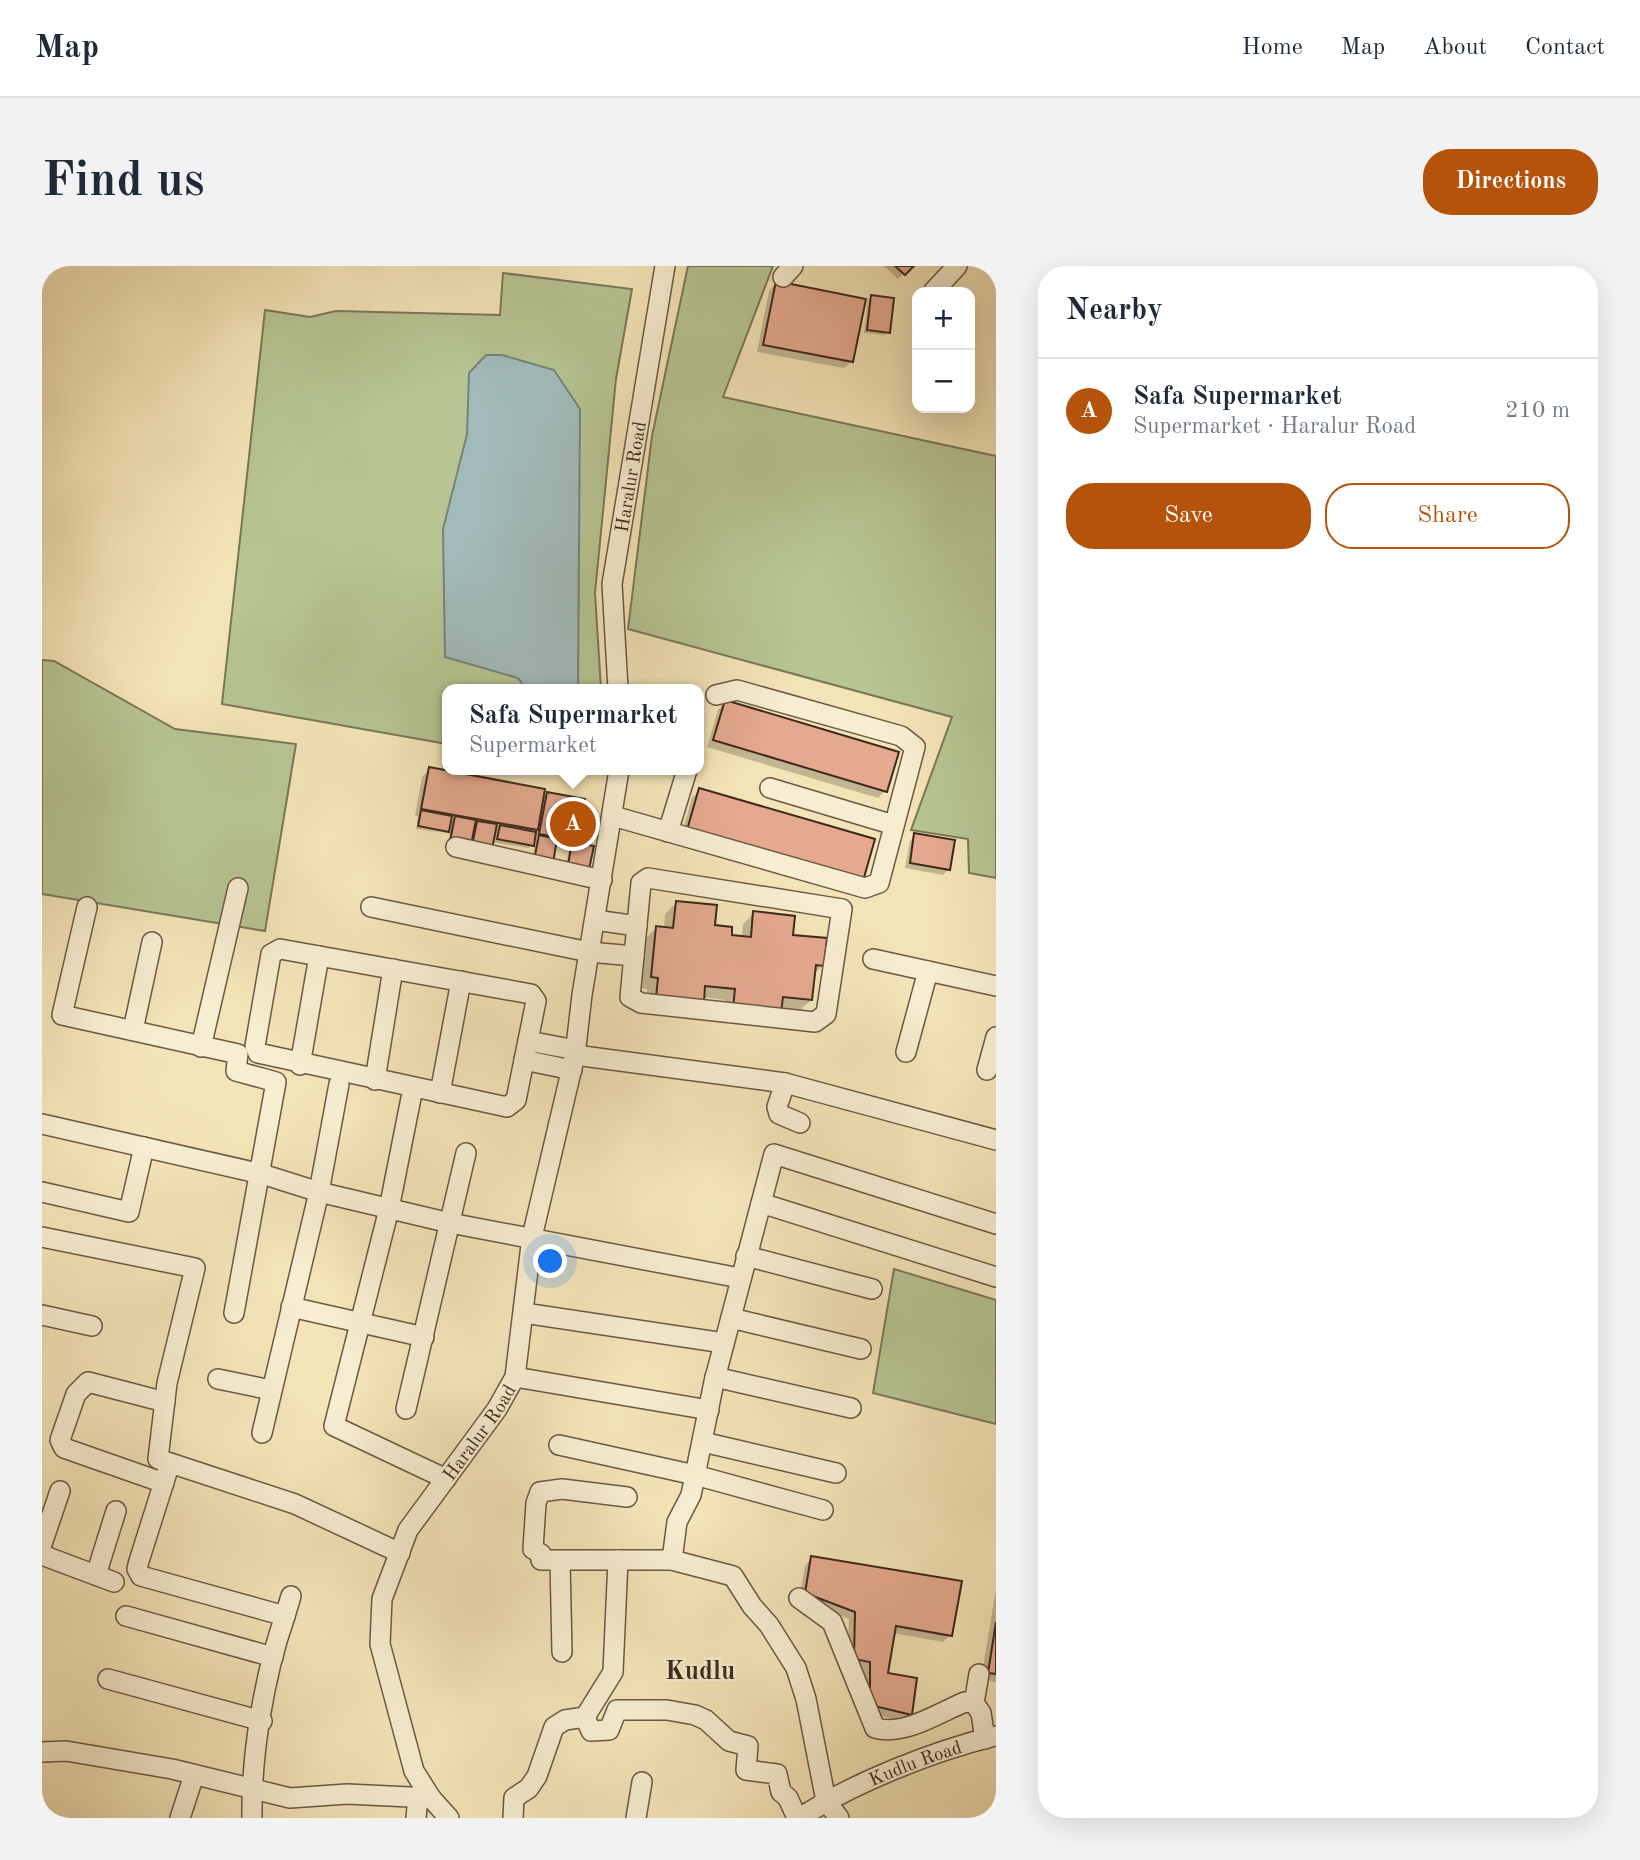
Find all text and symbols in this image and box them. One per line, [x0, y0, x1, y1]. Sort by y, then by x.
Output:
text: Map [35, 32, 99, 65]
text: Home [1242, 36, 1303, 60]
text: Map [1341, 36, 1385, 60]
text: About [1423, 36, 1487, 60]
text: Contact [1525, 36, 1605, 60]
button: Directions [1423, 149, 1598, 215]
text: Find us [42, 158, 205, 207]
map controls [912, 287, 975, 413]
button: + [912, 287, 975, 350]
text: Nearby [1066, 296, 1163, 326]
button: − [912, 350, 975, 413]
text: Safa Supermarket [1133, 384, 1342, 410]
text: A [1080, 399, 1098, 422]
text: 210 m [1505, 399, 1570, 422]
text: Supermarket · Haralur Road [1133, 415, 1416, 438]
street label: Haralur Road [614, 420, 651, 534]
button: Save [1066, 483, 1311, 549]
button: Share [1325, 483, 1570, 549]
popup [442, 684, 704, 775]
text: Safa Supermarket [469, 703, 677, 729]
text: Supermarket [469, 734, 597, 757]
pin: A [550, 798, 596, 850]
your location [533, 1244, 567, 1278]
street label: Haralur Road [441, 1382, 521, 1485]
district label: Kudlu [665, 1659, 735, 1685]
street label: Kudlu Road [867, 1739, 964, 1791]

